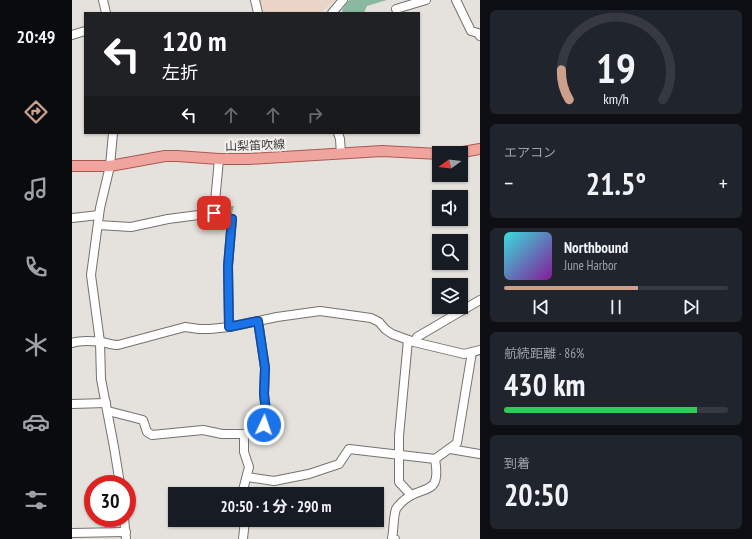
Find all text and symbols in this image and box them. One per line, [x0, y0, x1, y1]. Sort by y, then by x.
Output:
text: 120 m [162, 22, 226, 59]
text: 20:49 [17, 25, 55, 48]
icon: left [96, 28, 148, 80]
text: 19 [596, 41, 636, 94]
text: 左折 [162, 61, 198, 84]
text: km/h [603, 89, 629, 108]
icon: directions [22, 98, 50, 126]
icon: left [178, 104, 200, 126]
icon: ahead [220, 104, 242, 126]
icon: ahead [262, 104, 284, 126]
icon: right [304, 104, 326, 126]
street label: 山梨笛吹線 [225, 136, 285, 154]
text: エアコン [504, 144, 556, 161]
north arrow [432, 146, 468, 182]
map controls [432, 146, 468, 314]
text: 21.5° [586, 164, 646, 203]
text: − [504, 169, 513, 197]
text: + [719, 169, 728, 197]
icon: music [22, 175, 50, 203]
button: sound [432, 190, 468, 226]
pin [197, 196, 231, 230]
icon: arrive [203, 202, 225, 224]
button: search [432, 234, 468, 270]
text: Northbound [564, 238, 628, 257]
icon: phone [22, 253, 50, 281]
text: June Harbor [564, 257, 617, 274]
button: layers [432, 278, 468, 314]
icon: previous [530, 296, 552, 318]
icon: pause [605, 296, 627, 318]
icon: next [680, 296, 702, 318]
icon: climate [22, 331, 50, 359]
text: 航続距離 · 86% [504, 345, 584, 362]
text: 430 km [504, 365, 585, 404]
position arrow [243, 404, 285, 446]
icon: car [22, 408, 50, 436]
text: 到着 [504, 455, 530, 472]
speed limit sign: 30 [84, 475, 136, 527]
text: 20:50 [504, 475, 569, 514]
icon: filters [22, 486, 50, 514]
text: 20:50 · 1 分 · 290 m [221, 497, 331, 516]

